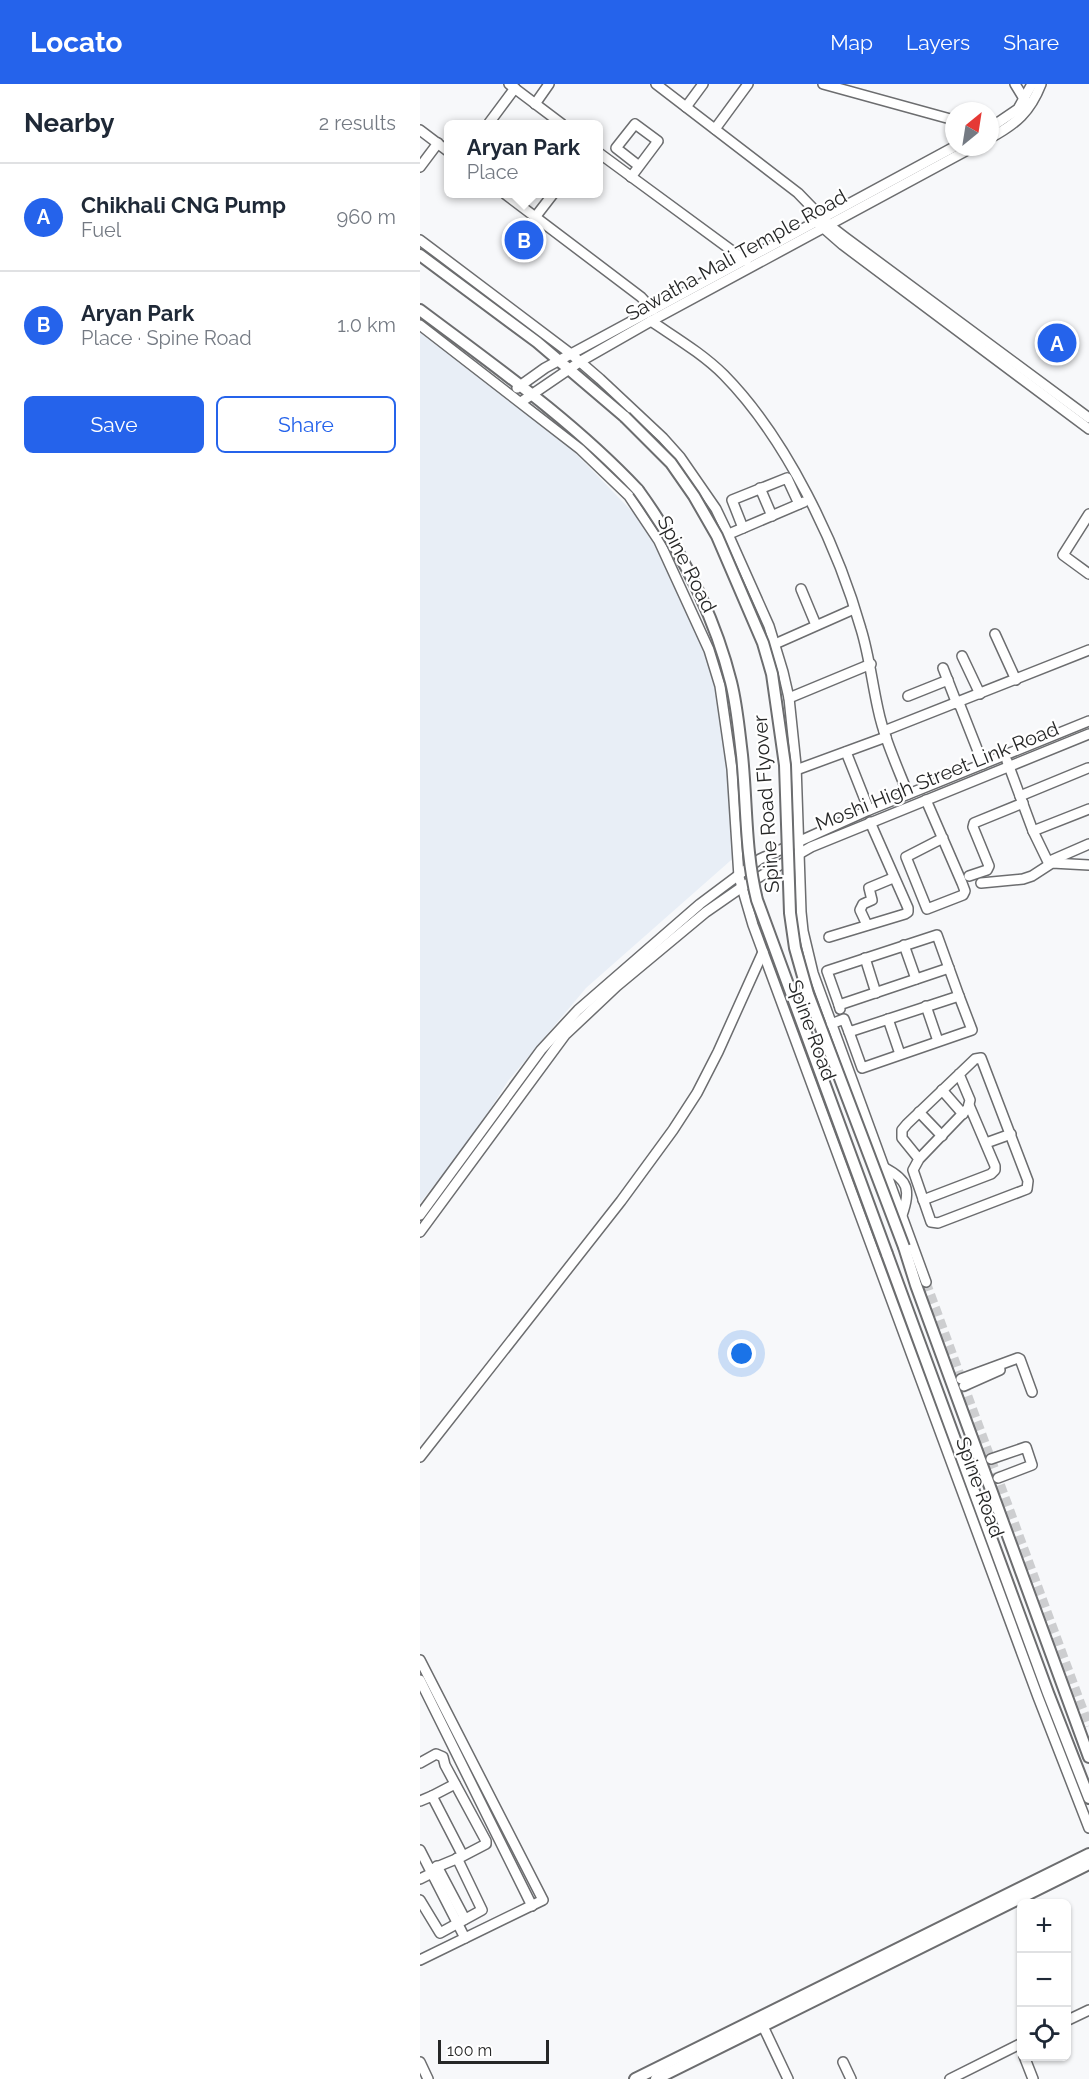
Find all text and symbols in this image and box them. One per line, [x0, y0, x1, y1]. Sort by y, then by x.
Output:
text: Locato [30, 26, 122, 59]
text: Map [830, 30, 873, 55]
text: Layers [906, 30, 970, 55]
text: Share [1003, 30, 1059, 55]
north arrow [945, 102, 999, 156]
text: Nearby [24, 108, 114, 138]
text: 2 results [319, 111, 396, 135]
popup [444, 120, 603, 198]
text: Aryan Park [467, 134, 580, 160]
text: Place [467, 160, 518, 184]
street label: Sawatha Mali Temple Road [621, 184, 851, 326]
text: Chikhali CNG Pump [81, 192, 286, 218]
text: A [37, 205, 50, 229]
text: 960 m [337, 205, 396, 229]
text: Fuel [81, 218, 121, 242]
pin: B [504, 218, 544, 262]
text: Aryan Park [81, 300, 194, 326]
text: B [37, 313, 50, 337]
text: 1.0 km [337, 313, 396, 337]
pin: A [1038, 320, 1076, 366]
text: Place · Spine Road [81, 326, 252, 350]
button: Save [24, 396, 204, 453]
button: Share [216, 396, 396, 453]
street label: Spine Road [652, 512, 722, 616]
street label: Spine Road Flyover [748, 714, 784, 894]
street label: Moshi High Street Link Road [812, 716, 1062, 836]
street label: Spine Road [783, 976, 841, 1084]
your location [727, 1339, 756, 1368]
street label: Spine Road [951, 1433, 1009, 1541]
map controls [1017, 1899, 1071, 2061]
button: + [1017, 1899, 1071, 1953]
button: − [1017, 1953, 1071, 2007]
button: locate [1017, 2007, 1071, 2061]
scale bar [438, 2037, 549, 2064]
text: 100 m [447, 2041, 492, 2060]

